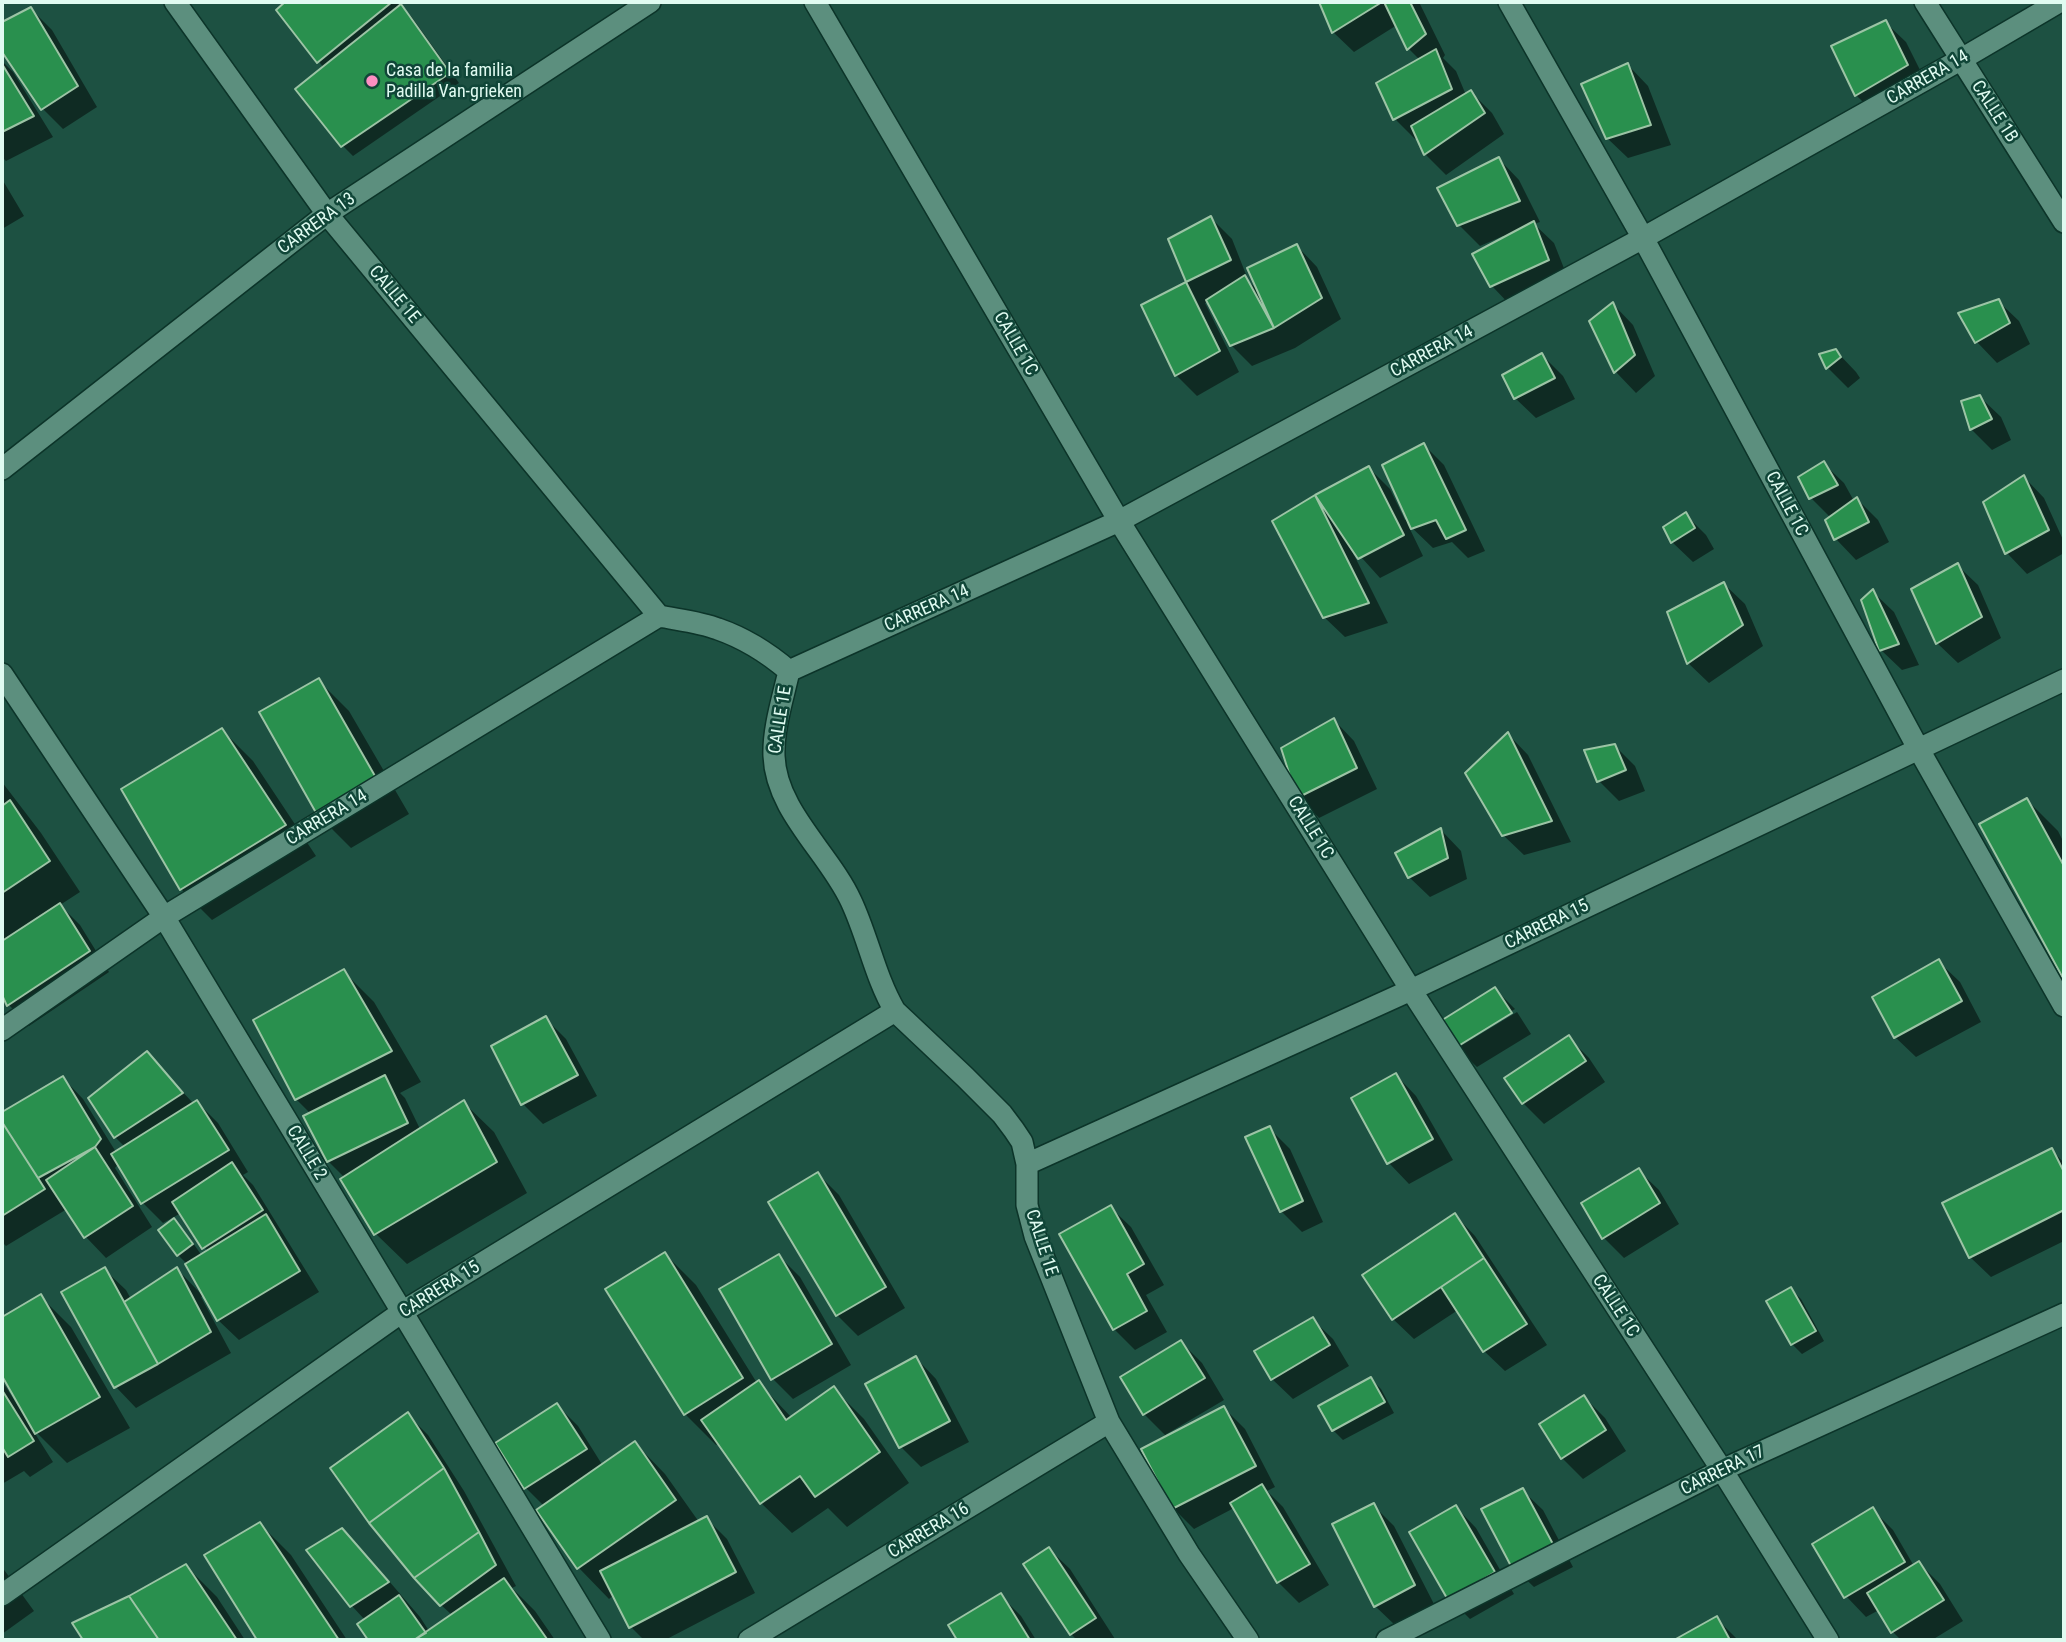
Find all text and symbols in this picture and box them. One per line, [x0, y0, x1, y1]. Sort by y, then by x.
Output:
street label: CARRERA 14 [1883, 46, 1973, 110]
place label: Casa de la familia Padilla Van-grieken [386, 60, 522, 102]
marker: Casa de la familia Padilla Van-grieken [364, 73, 380, 89]
street label: CALLE 1B [1966, 77, 2022, 147]
street label: CARRERA 13 [274, 189, 360, 259]
street label: CALLE 1E [364, 262, 424, 328]
street label: CALLE 1C [988, 308, 1042, 380]
street label: CARRERA 14 [1387, 321, 1477, 383]
street label: CALLE 1C [1760, 468, 1812, 540]
street label: CARRERA 14 [881, 581, 973, 637]
street label: CALLE 1E [765, 684, 797, 756]
street label: CARRERA 14 [283, 785, 371, 851]
street label: CALLE 1C [1282, 793, 1338, 863]
street label: CARRERA 15 [1502, 895, 1592, 955]
street label: CALLE 2 [281, 1122, 331, 1184]
street label: CALLE 1E [1020, 1207, 1062, 1279]
street label: CARRERA 15 [396, 1257, 484, 1323]
street label: CALLE 1C [1587, 1271, 1643, 1341]
street label: CARRERA 17 [1678, 1441, 1768, 1501]
street label: CARRERA 16 [885, 1498, 973, 1564]

